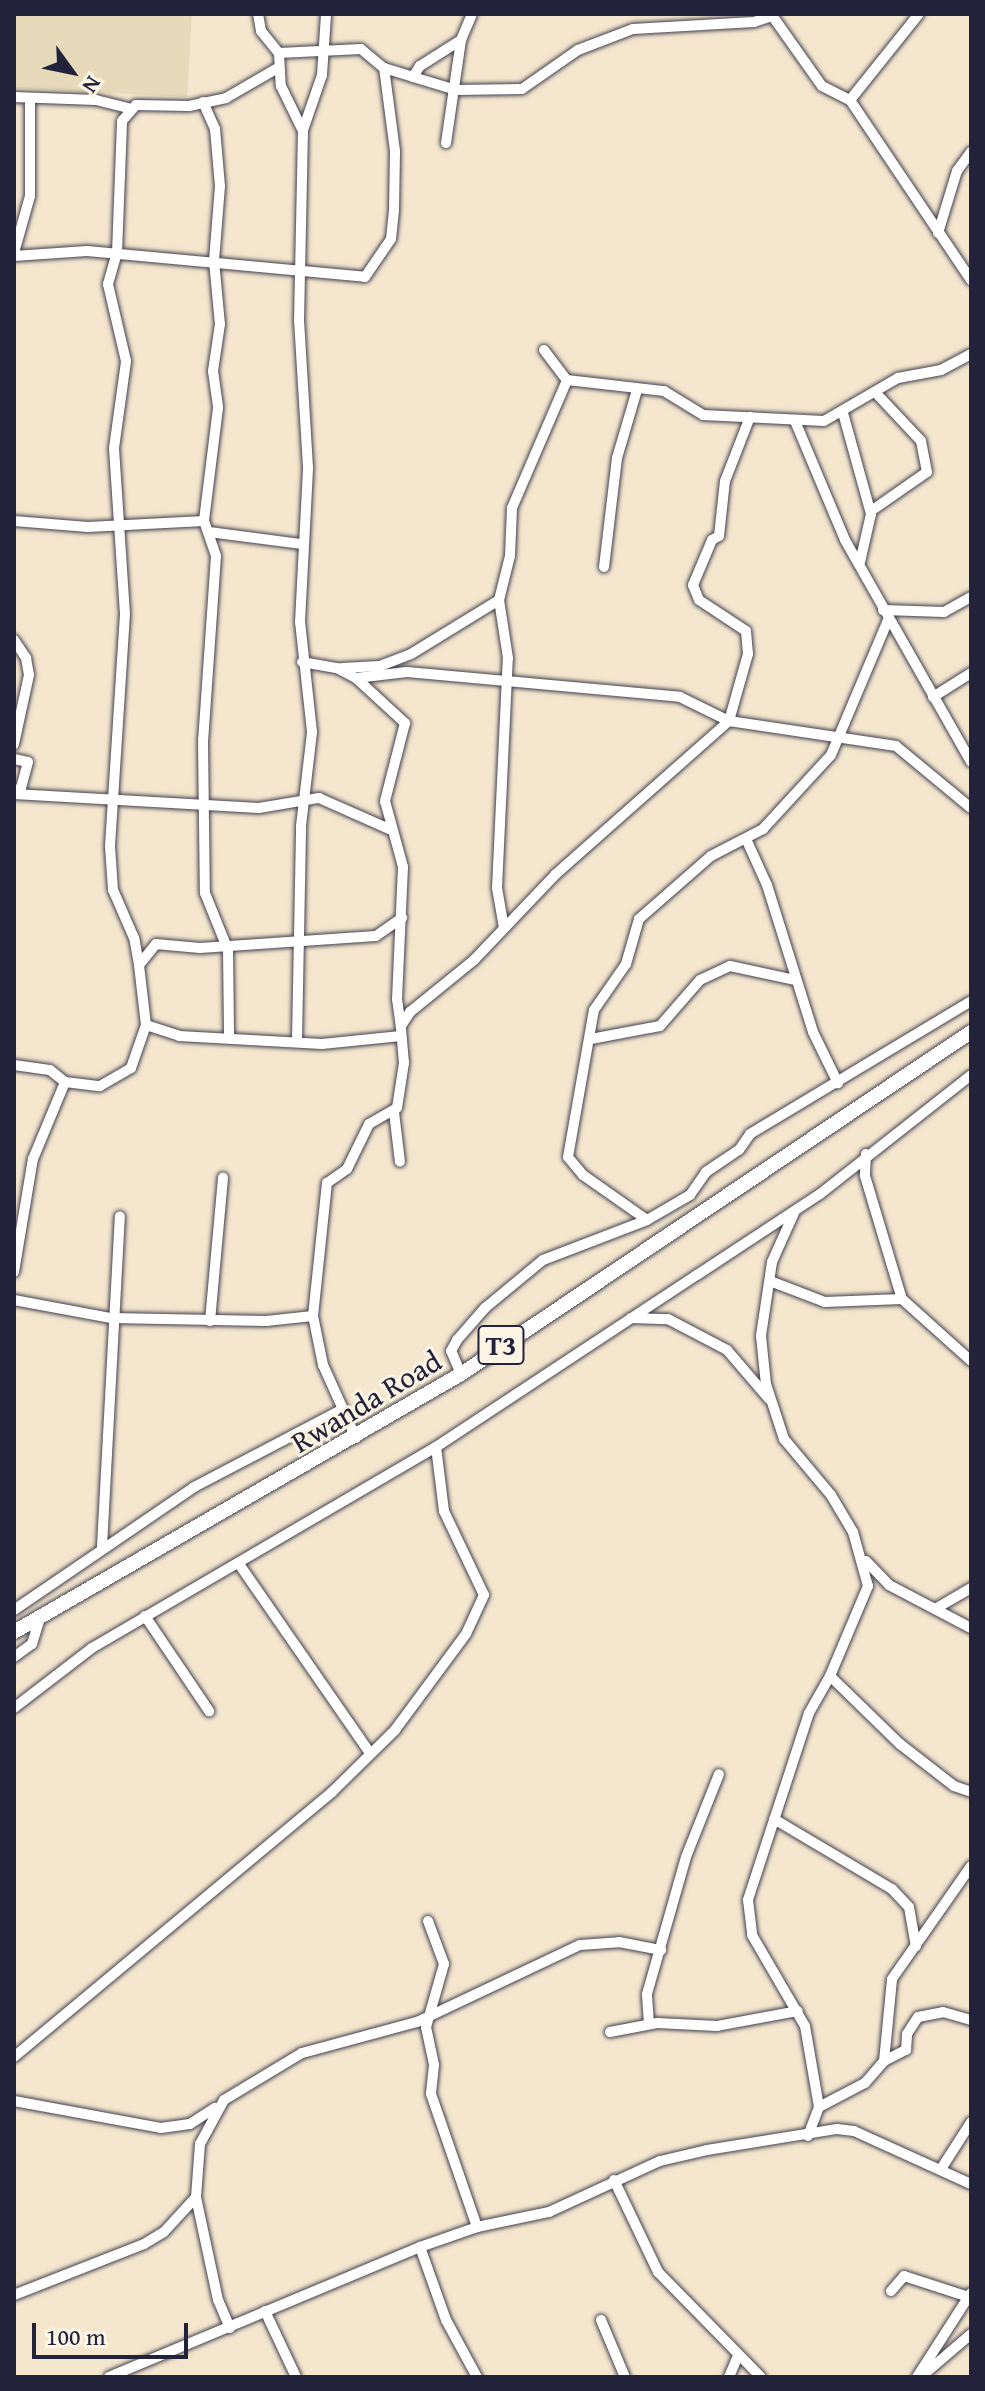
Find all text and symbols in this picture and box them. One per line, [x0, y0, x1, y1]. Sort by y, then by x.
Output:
north arrow [32, 32, 112, 112]
text: N [75, 70, 110, 100]
road number: T3 [477, 1321, 525, 1369]
street label: Rwanda Road [284, 1342, 448, 1460]
scale bar [36, 2307, 192, 2357]
text: 100 m [46, 2319, 106, 2354]

